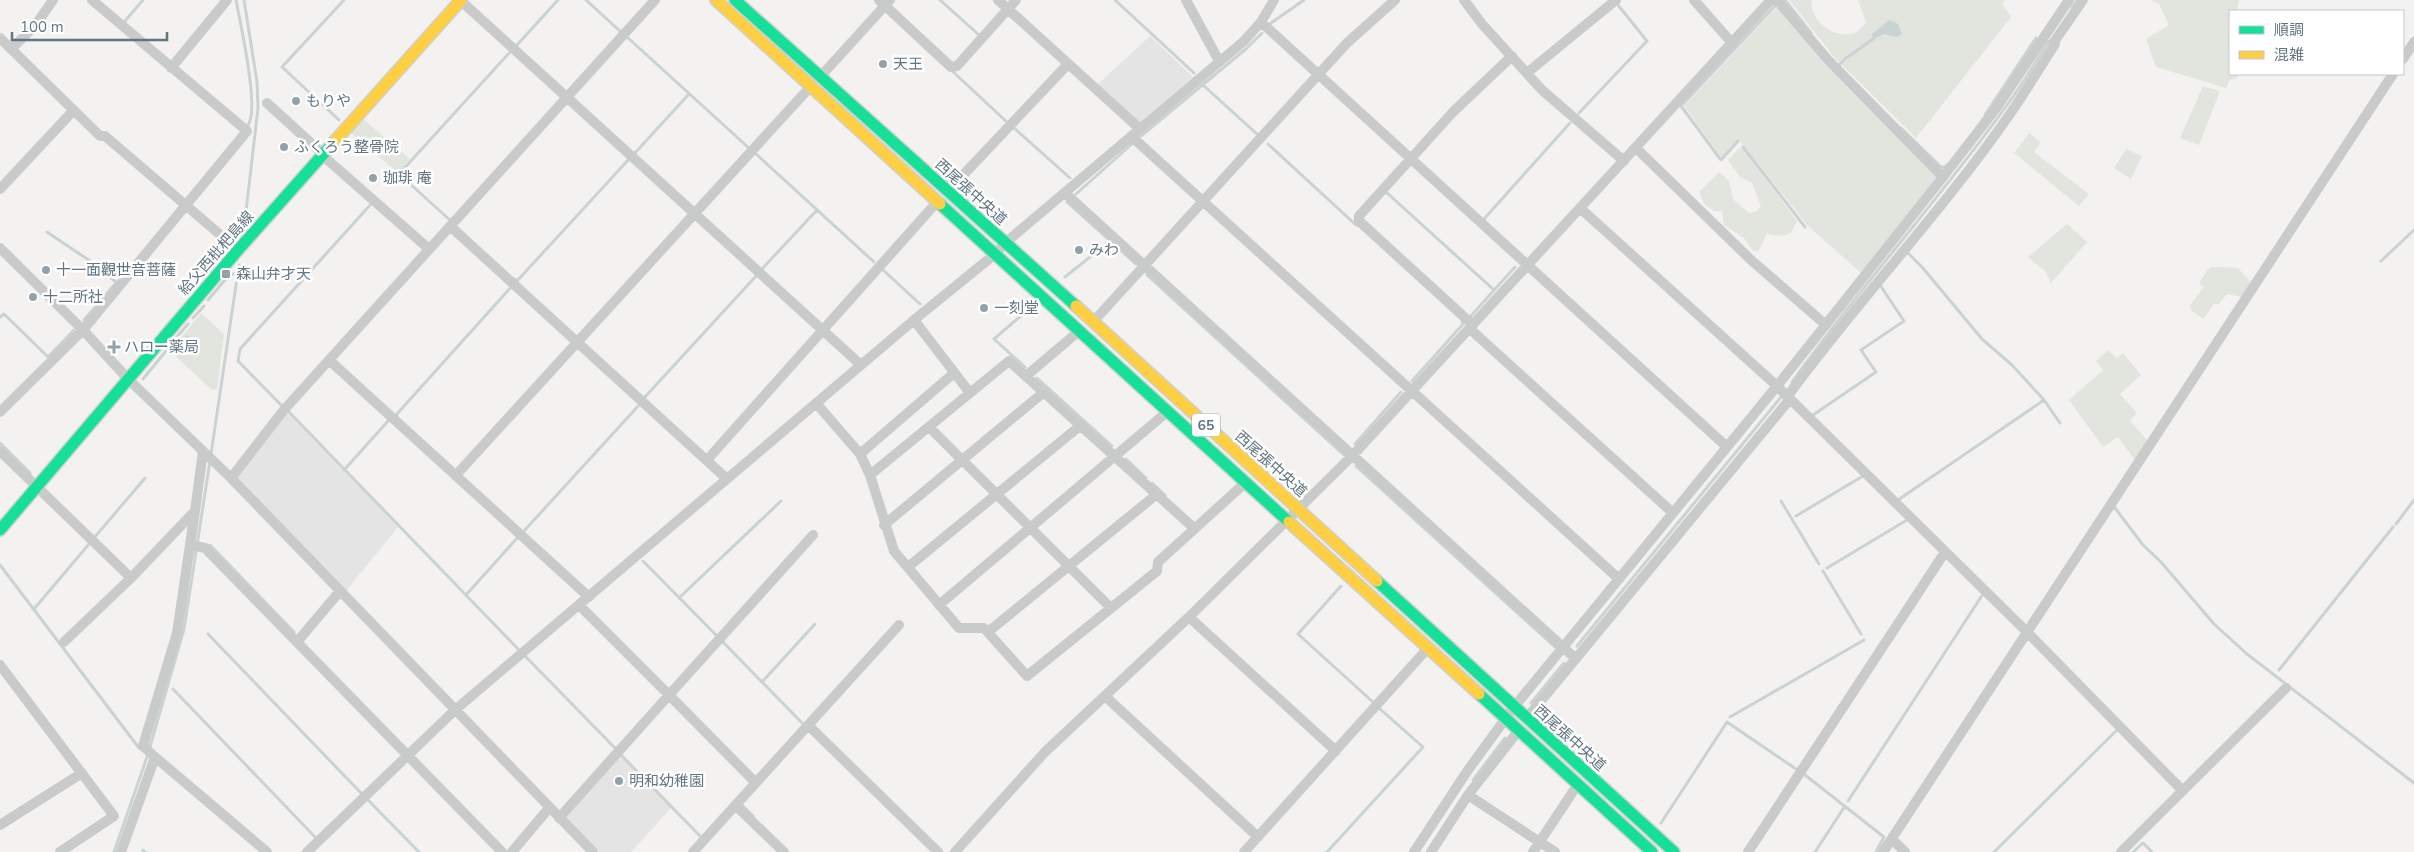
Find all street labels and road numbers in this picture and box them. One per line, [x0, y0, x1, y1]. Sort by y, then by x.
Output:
street label: 西尾張中央道 [931, 154, 1011, 230]
street label: 給父西枇杷島線 [174, 207, 258, 299]
road number: 65 [1192, 414, 1220, 436]
street label: 西尾張中央道 [1231, 426, 1311, 502]
street label: 西尾張中央道 [1530, 700, 1610, 776]

